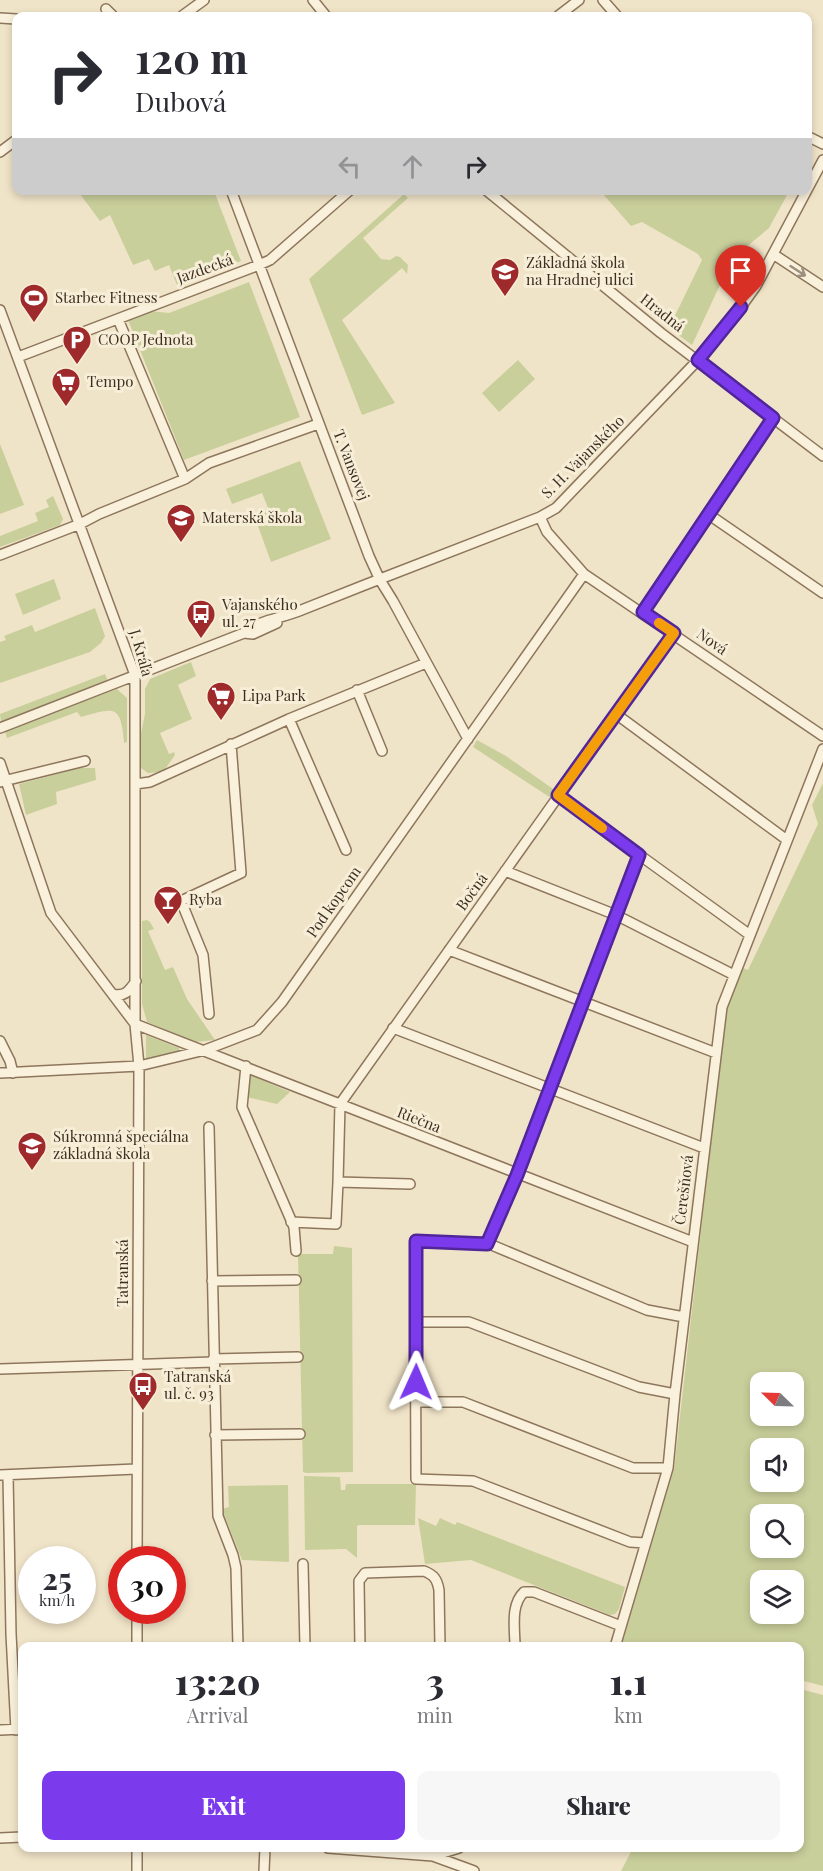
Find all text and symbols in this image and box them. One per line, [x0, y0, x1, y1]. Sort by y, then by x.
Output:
text: 120 m [135, 29, 248, 85]
icon: right [36, 36, 114, 114]
text: Dubová [135, 83, 227, 119]
icon: left [333, 150, 366, 183]
icon: ahead [396, 150, 429, 183]
icon: right [459, 150, 492, 183]
pin [715, 245, 766, 307]
street label: Jazdecká [173, 249, 236, 288]
place label: Základná škola na Hradnej ulici [526, 252, 634, 289]
icon: arrive [724, 254, 757, 287]
school or university icon: Základná škola na Hradnej ulici [489, 256, 521, 298]
one-way arrow [789, 265, 806, 277]
sports icon: Starbec Fitness [18, 282, 50, 324]
place label: Starbec Fitness [55, 287, 158, 307]
street label: Hradná [637, 289, 689, 336]
parking icon: COOP Jednota [61, 324, 93, 366]
place label: COOP Jednota [98, 329, 194, 349]
supermarket icon: Tempo [50, 366, 82, 408]
place label: Tempo [87, 371, 134, 391]
street label: S. H. Vajanského [536, 410, 628, 502]
street label: T. Vansovej [329, 426, 375, 503]
school or university icon: Materská škola [165, 502, 197, 544]
place label: Materská škola [202, 507, 303, 527]
place label: Vajanského ul. 27 [221, 594, 298, 631]
bus stop icon: Vajanského ul. 27 [185, 598, 217, 640]
street label: Nová [693, 623, 732, 659]
street label: J. Kráľa [125, 626, 158, 679]
supermarket icon: Lipa Park [205, 680, 237, 722]
place label: Lipa Park [242, 685, 306, 705]
street label: Pod kopcom [301, 861, 365, 941]
street label: Bočná [451, 868, 492, 914]
bar icon: Ryba [152, 884, 184, 926]
place label: Ryba [189, 889, 223, 909]
street label: Riečna [395, 1101, 445, 1137]
place label: Súkromná špeciálna základná škola [53, 1126, 189, 1163]
school or university icon: Súkromná špeciálna základná škola [16, 1130, 48, 1172]
street label: Čerešňová [669, 1153, 697, 1226]
street label: Tatranská [112, 1239, 132, 1307]
position arrow [384, 1350, 448, 1414]
place label: Tatranská ul. č. 93 [164, 1366, 232, 1403]
bus stop icon: Tatranská ul. č. 93 [127, 1370, 159, 1412]
north arrow [750, 1372, 804, 1426]
map controls [750, 1372, 804, 1624]
button: sound [750, 1438, 804, 1492]
button: search [750, 1504, 804, 1558]
speed limit sign: 30 [108, 1546, 186, 1624]
text: 25 [42, 1558, 72, 1598]
button: layers [750, 1570, 804, 1624]
text: km/h [39, 1590, 75, 1610]
text: 13:20 [175, 1656, 260, 1704]
text: 3 [426, 1656, 444, 1704]
text: 1.1 [609, 1656, 647, 1704]
text: Arrival [187, 1701, 248, 1728]
text: min [417, 1701, 453, 1728]
text: km [614, 1701, 643, 1728]
button: Exit [42, 1771, 405, 1840]
button: Share [417, 1771, 780, 1840]

